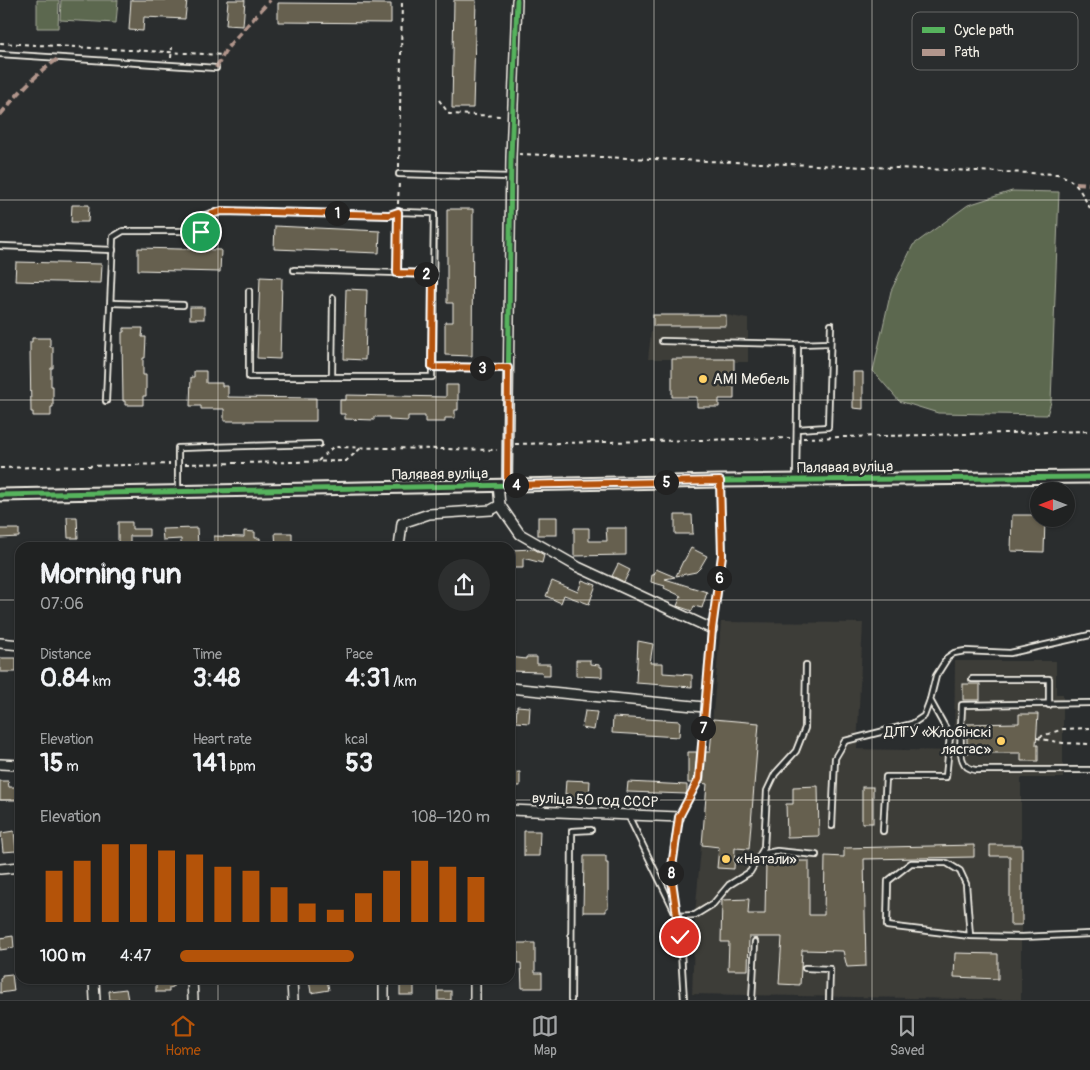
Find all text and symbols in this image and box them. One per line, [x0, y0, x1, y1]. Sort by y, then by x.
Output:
legend [912, 12, 1078, 70]
text: Cycle path [954, 22, 1014, 39]
text: Path [954, 44, 979, 61]
pin: 1 [324, 200, 350, 226]
text: 1 [335, 205, 340, 222]
pin [180, 211, 222, 253]
icon: arrive [187, 218, 215, 246]
pin: 2 [414, 262, 438, 286]
text: 2 [423, 266, 430, 283]
pin: 3 [470, 356, 494, 380]
text: 3 [479, 360, 486, 377]
place label: AMI Мебель [713, 370, 790, 389]
marker: AMI Мебель [697, 373, 709, 385]
street label: Палявая вуліца [797, 457, 893, 478]
street label: Палявая вуліца [392, 464, 488, 485]
pin: 5 [654, 470, 678, 494]
pin: 4 [504, 472, 528, 498]
text: 5 [663, 474, 670, 491]
text: 4 [512, 477, 521, 494]
north arrow [1030, 482, 1075, 528]
map controls [1030, 482, 1075, 527]
text: Morning run [40, 557, 182, 592]
button: share [438, 559, 490, 611]
pin: 6 [706, 566, 732, 590]
text: 6 [715, 570, 724, 587]
text: 07:06 [40, 594, 84, 614]
text: Distance [40, 646, 91, 663]
text: Time [193, 646, 222, 663]
text: Pace [345, 646, 373, 663]
text: 0.84 [40, 663, 90, 694]
text: 3:48 [193, 663, 240, 694]
text: 4:31 [345, 663, 390, 694]
text: km [90, 673, 111, 690]
text: /km [390, 673, 417, 690]
pin: 7 [690, 716, 716, 740]
text: 7 [700, 720, 707, 737]
place label: ДЛГУ «Жлобінскі лясгас» [883, 723, 991, 759]
text: Elevation [40, 731, 93, 748]
text: Heart rate [193, 731, 252, 748]
text: kcal [345, 731, 368, 748]
marker: ДЛГУ «Жлобінскі лясгас» [995, 735, 1007, 747]
text: 15 [40, 748, 63, 779]
text: 141 [193, 748, 227, 779]
text: 53 [345, 748, 373, 779]
text: m [63, 758, 79, 775]
text: bpm [227, 758, 256, 775]
street label: вуліца 50 год СССР [532, 789, 659, 812]
text: Elevation [40, 807, 101, 827]
text: 108–120 m [412, 807, 490, 827]
place label: «Натали» [736, 850, 797, 869]
marker: «Натали» [720, 853, 732, 865]
pin: 8 [658, 860, 684, 886]
text: 8 [668, 865, 675, 882]
pin [659, 916, 701, 958]
icon: check [666, 923, 694, 951]
text: 100 m [40, 946, 86, 966]
text: 4:47 [120, 946, 151, 966]
tab: Home [165, 1012, 201, 1059]
tab: Map [531, 1012, 559, 1059]
tab: Saved [890, 1012, 925, 1059]

